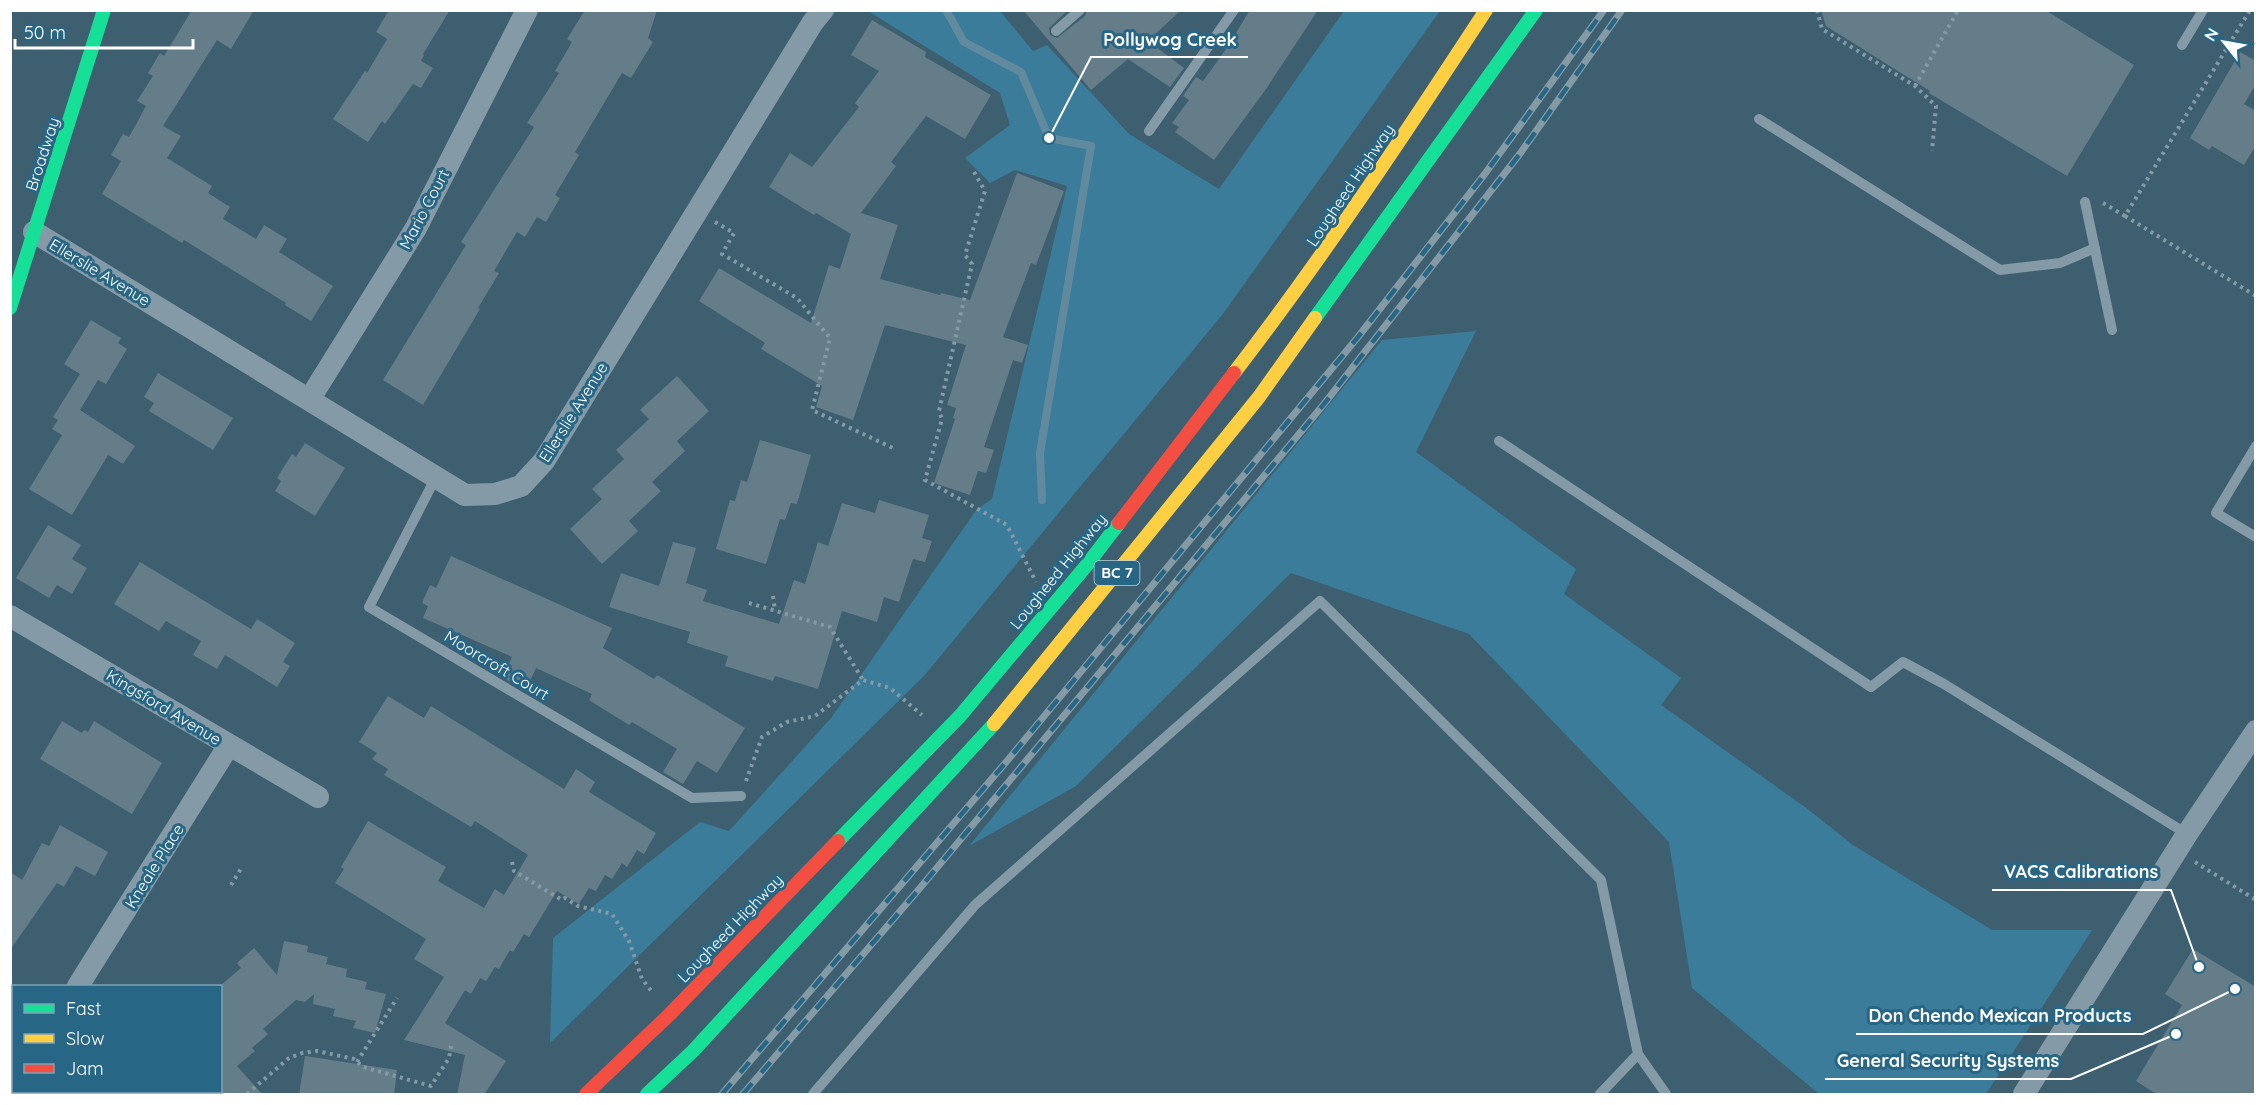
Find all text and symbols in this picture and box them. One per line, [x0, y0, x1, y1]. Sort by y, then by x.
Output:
scale bar [15, 12, 194, 50]
north arrow [2194, 12, 2254, 72]
text: 50 m [24, 21, 66, 44]
callout: Pollywog Creek [1091, 21, 1248, 57]
text: N [2200, 24, 2223, 44]
text: Pollywog Creek [1103, 28, 1237, 51]
street label: Broadway [21, 115, 63, 193]
street label: Lougheed Highway [1302, 120, 1398, 250]
street label: Mario Court [395, 166, 453, 252]
street label: Ellerslie Avenue [46, 234, 154, 310]
street label: Ellerslie Avenue [534, 358, 612, 466]
street label: Lougheed Highway [1005, 509, 1111, 633]
road number: BC 7 [1094, 561, 1140, 585]
street label: Moorcroft Court [441, 626, 553, 704]
street label: Kingsford Avenue [103, 665, 225, 749]
street label: Kneale Place [120, 820, 188, 912]
callout: VACS Calibrations [1992, 854, 2171, 890]
text: VACS Calibrations [2004, 860, 2158, 883]
street label: Lougheed Highway [673, 870, 787, 986]
legend [12, 985, 222, 1093]
text: Fast [66, 997, 101, 1020]
callout: Don Chendo Mexican Products [1856, 998, 2143, 1034]
text: Don Chendo Mexican Products [1869, 1004, 2132, 1027]
text: Slow [66, 1027, 104, 1050]
callout: General Security Systems [1825, 1043, 2071, 1079]
text: General Security Systems [1837, 1049, 2060, 1072]
text: Jam [66, 1057, 104, 1080]

